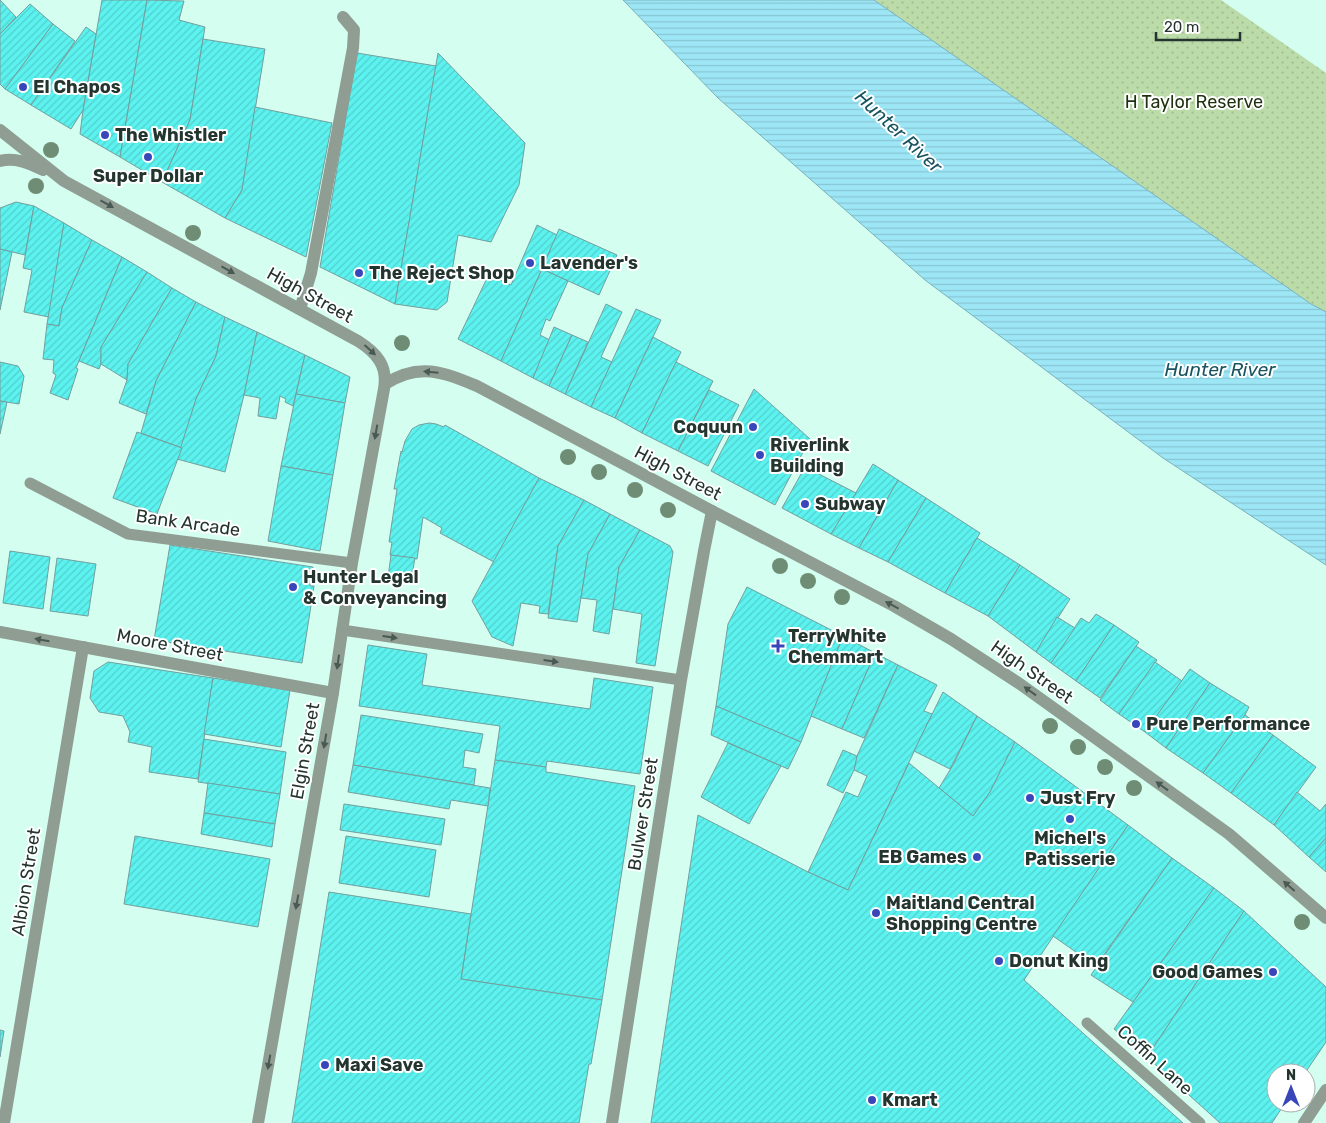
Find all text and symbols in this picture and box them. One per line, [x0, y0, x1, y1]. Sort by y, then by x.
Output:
scale bar [1156, 10, 1240, 42]
text: 20 m [1164, 18, 1199, 36]
place label: El Chapos [33, 76, 121, 98]
marker: El Chapos [17, 81, 29, 93]
water label: Hunter River [850, 85, 948, 178]
park label: H Taylor Reserve [1125, 91, 1263, 113]
place label: The Whistler [115, 124, 226, 146]
marker: The Whistler [99, 129, 111, 141]
marker: Super Dollar [142, 151, 154, 163]
place label: Super Dollar [93, 165, 203, 187]
one-way arrow [100, 200, 115, 208]
place label: Lavender's [540, 252, 638, 274]
marker: Lavender's [524, 257, 536, 269]
street label: High Street [263, 262, 357, 328]
place label: The Reject Shop [369, 262, 514, 284]
one-way arrow [221, 266, 236, 274]
marker: The Reject Shop [353, 267, 365, 279]
one-way arrow [364, 344, 376, 355]
water label: Hunter River [1165, 358, 1276, 381]
one-way arrow [423, 367, 439, 375]
place label: Coquun [673, 416, 743, 438]
marker: Coquun [747, 421, 759, 433]
one-way arrow [372, 425, 380, 441]
place label: Riverlink Building [770, 434, 850, 477]
street label: High Street [631, 441, 725, 505]
marker: Riverlink Building [754, 449, 766, 461]
place label: Subway [815, 493, 886, 515]
marker: Subway [799, 498, 811, 510]
street label: Bank Arcade [134, 505, 242, 541]
place label: Hunter Legal & Conveyancing [303, 566, 447, 609]
marker: Hunter Legal & Conveyancing [287, 581, 299, 593]
one-way arrow [885, 601, 899, 609]
street label: Moore Street [115, 624, 225, 666]
place label: TerryWhite Chemmart [788, 625, 887, 668]
one-way arrow [383, 634, 399, 642]
one-way arrow [33, 635, 49, 643]
street label: High Street [987, 636, 1077, 708]
marker: TerryWhite Chemmart [772, 640, 784, 652]
one-way arrow [333, 654, 341, 670]
one-way arrow [543, 657, 559, 665]
one-way arrow [1023, 686, 1037, 696]
street label: Elgin Street [286, 701, 324, 801]
place label: Pure Performance [1146, 713, 1311, 735]
marker: Pure Performance [1130, 718, 1142, 730]
one-way arrow [320, 734, 328, 750]
street label: Bulwer Street [623, 756, 663, 872]
one-way arrow [1155, 781, 1168, 791]
place label: Just Fry [1040, 787, 1116, 809]
marker: Just Fry [1024, 792, 1036, 804]
marker: Michel's Patisserie [1064, 813, 1076, 825]
street label: Albion Street [7, 826, 45, 938]
place label: Michel's Patisserie [1025, 827, 1116, 870]
place label: EB Games [878, 846, 967, 868]
marker: EB Games [971, 851, 983, 863]
one-way arrow [1284, 880, 1296, 892]
place label: Maitland Central Shopping Centre [886, 892, 1038, 935]
one-way arrow [293, 894, 301, 910]
marker: Maitland Central Shopping Centre [870, 907, 882, 919]
place label: Donut King [1009, 950, 1108, 972]
marker: Donut King [993, 955, 1005, 967]
place label: Good Games [1152, 961, 1263, 983]
marker: Good Games [1267, 966, 1279, 978]
street label: Coffin Lane [1113, 1020, 1197, 1100]
one-way arrow [264, 1054, 272, 1070]
place label: Maxi Save [335, 1054, 424, 1076]
marker: Maxi Save [319, 1059, 331, 1071]
north arrow [1266, 1063, 1316, 1113]
text: N [1286, 1067, 1296, 1084]
place label: Kmart [882, 1089, 938, 1111]
marker: Kmart [866, 1094, 878, 1106]

